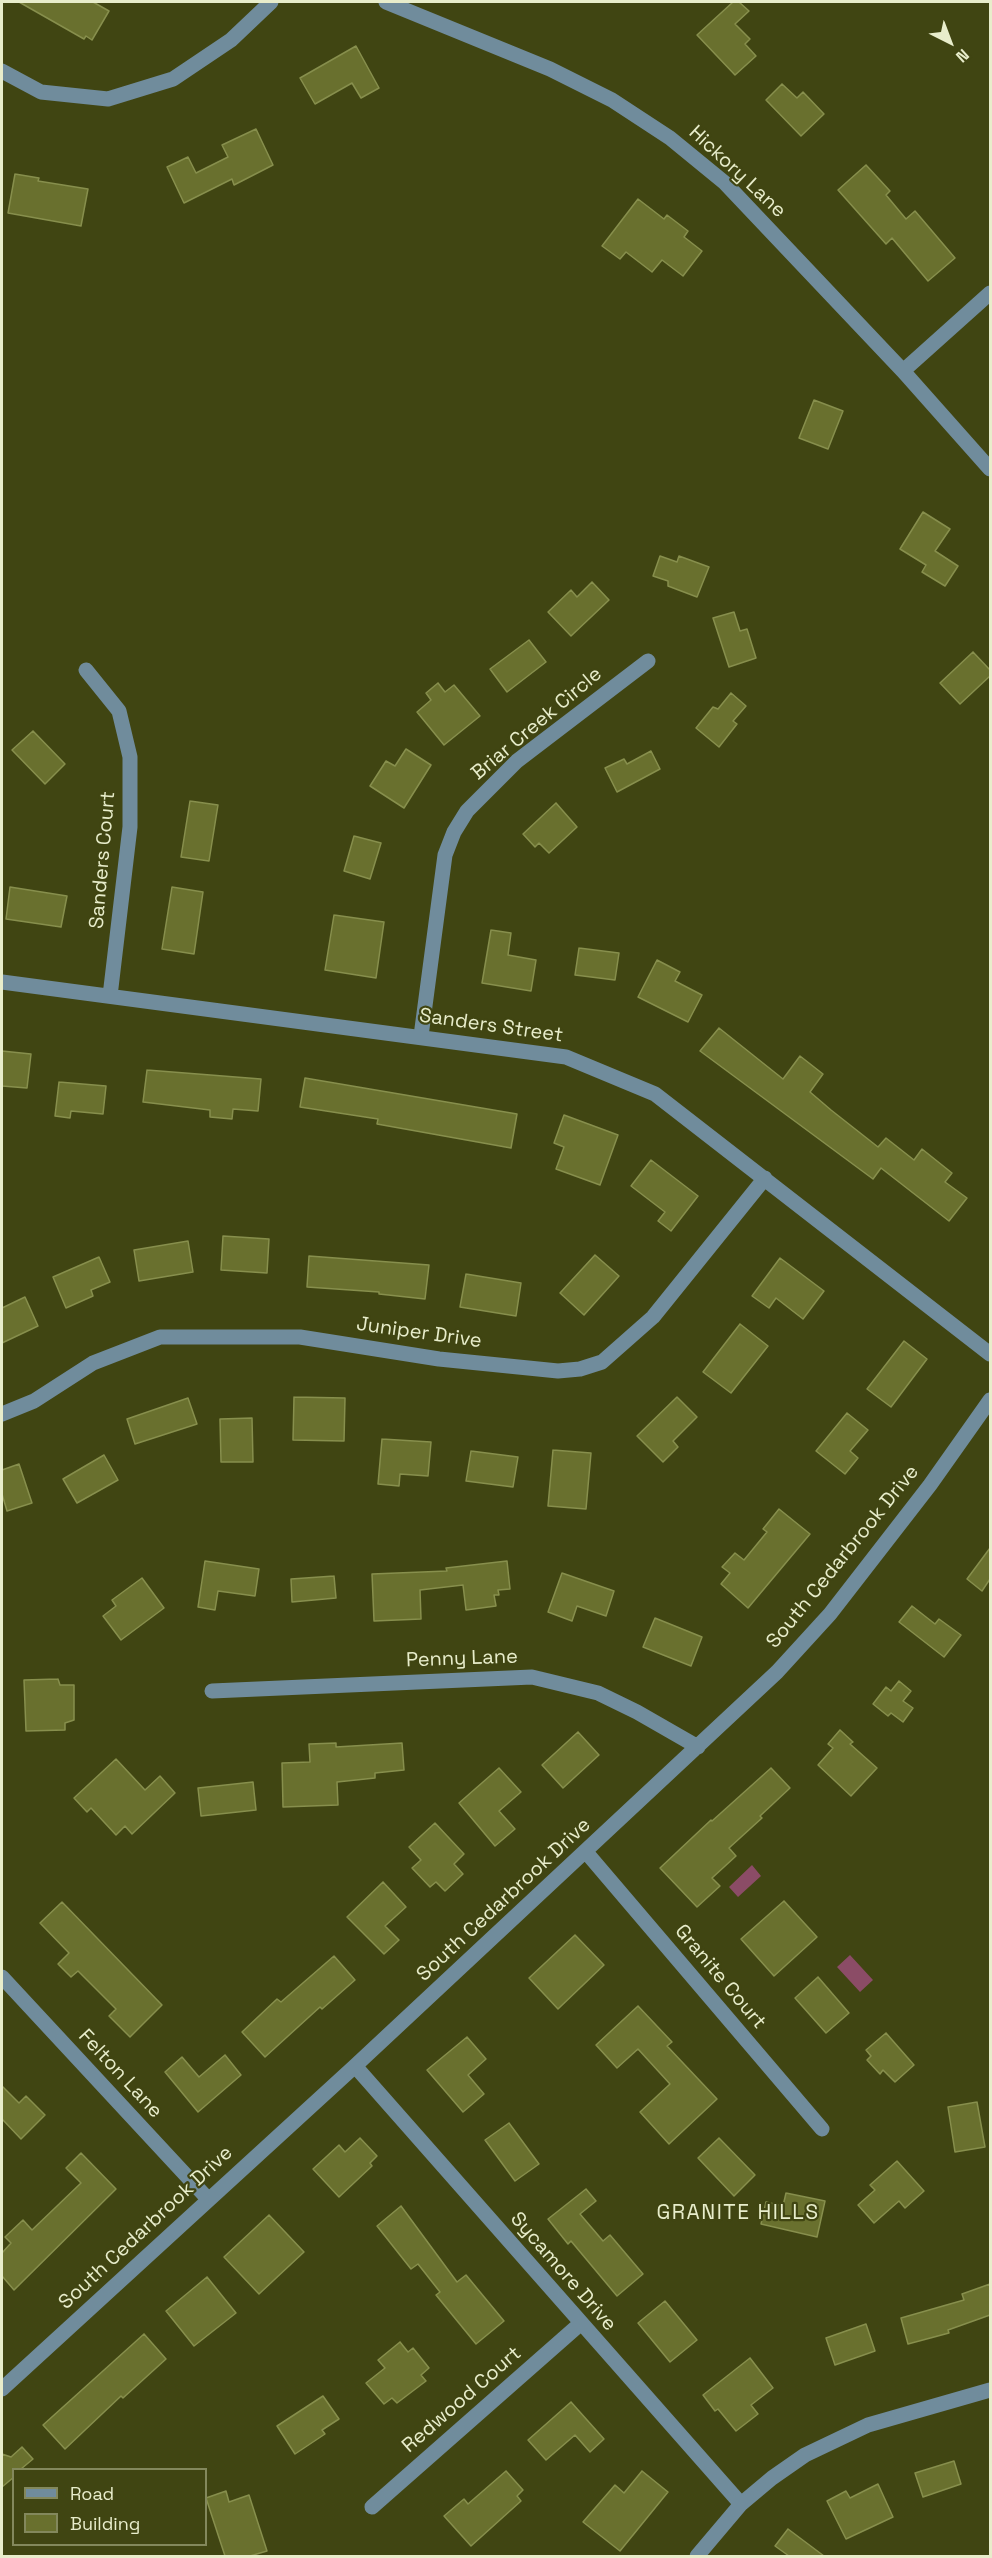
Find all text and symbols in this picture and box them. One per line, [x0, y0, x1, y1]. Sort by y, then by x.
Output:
north arrow [920, 12, 980, 72]
text: N [951, 44, 973, 67]
street label: Hickory Lane [683, 121, 791, 223]
street label: Briar Creek Circle [467, 662, 607, 786]
street label: Sanders Court [85, 790, 121, 930]
street label: Sanders Street [418, 1004, 564, 1048]
street label: Juniper Drive [355, 1312, 483, 1354]
street label: South Cedarbrook Drive [762, 1461, 924, 1653]
street label: Penny Lane [406, 1645, 518, 1673]
street label: South Cedarbrook Drive [412, 1813, 596, 1987]
street label: Granite Court [669, 1920, 771, 2034]
street label: Felton Lane [73, 2025, 167, 2123]
street label: South Cedarbrook Drive [54, 2141, 238, 2315]
district label: GRANITE HILLS [656, 2200, 820, 2226]
street label: Sycamore Drive [505, 2208, 621, 2336]
street label: Redwood Court [397, 2342, 527, 2458]
legend [12, 2468, 207, 2546]
text: Road [70, 2482, 114, 2505]
text: Building [70, 2512, 140, 2535]

